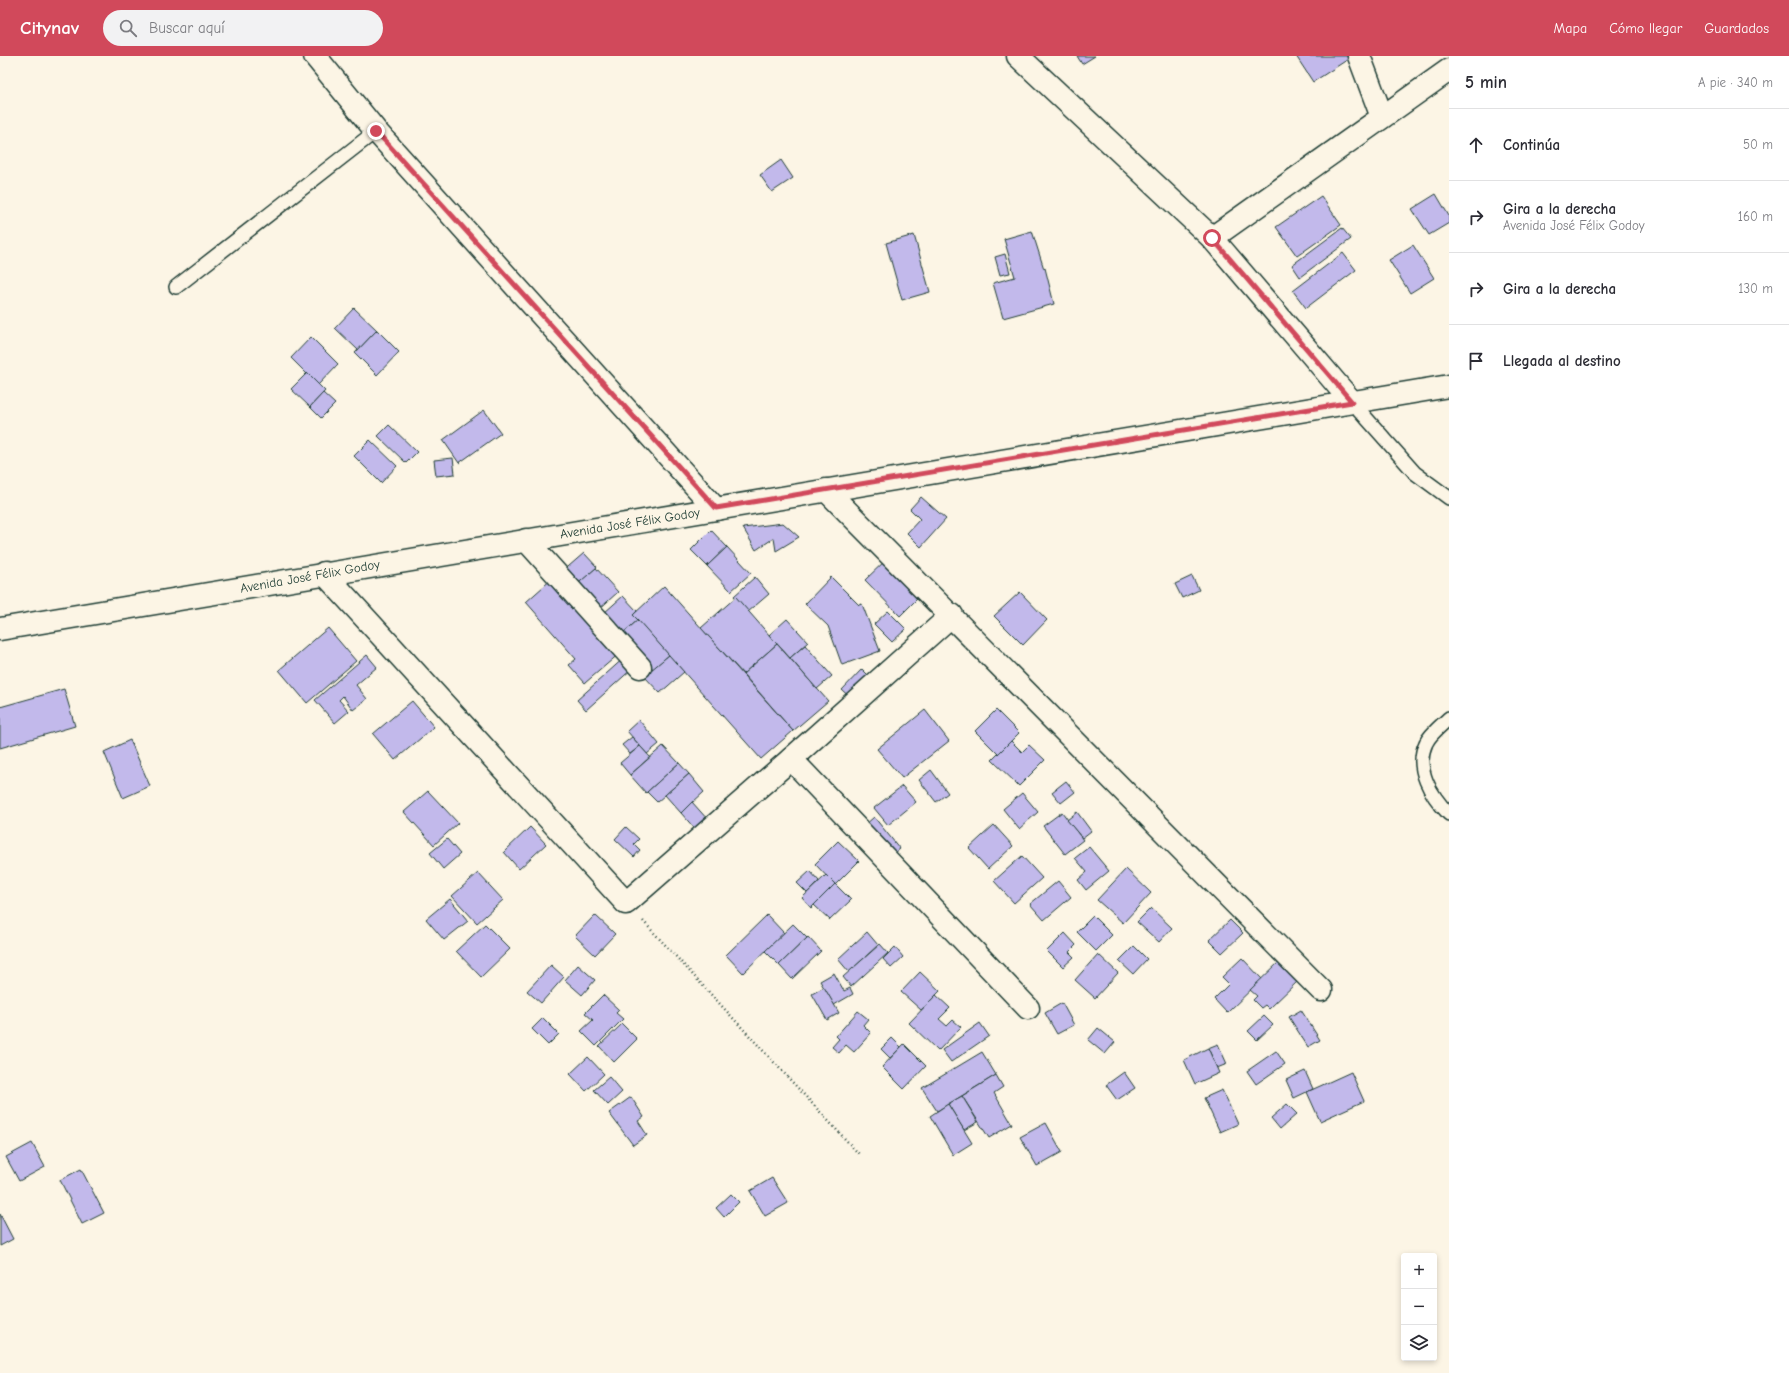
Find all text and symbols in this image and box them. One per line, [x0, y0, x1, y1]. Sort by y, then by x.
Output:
search box [103, 10, 383, 46]
text: Citynav [20, 17, 79, 39]
icon: search [117, 17, 139, 39]
text: Buscar aquí [149, 19, 225, 37]
text: Mapa [1554, 20, 1587, 37]
text: Cómo llegar [1609, 20, 1682, 37]
text: Guardados [1704, 20, 1769, 37]
text: 5 min [1465, 73, 1507, 92]
text: A pie · 340 m [1698, 75, 1773, 90]
route end [367, 122, 385, 140]
icon: ahead [1465, 134, 1487, 156]
text: Continúa [1503, 136, 1560, 154]
text: 50 m [1743, 137, 1773, 152]
text: Gira a la derecha [1503, 200, 1616, 218]
icon: right [1465, 206, 1487, 228]
text: 160 m [1738, 209, 1773, 224]
text: Avenida José Félix Godoy [1503, 218, 1645, 233]
route start [1203, 229, 1221, 247]
icon: right [1465, 278, 1487, 300]
text: Gira a la derecha [1503, 280, 1616, 298]
text: 130 m [1738, 281, 1773, 296]
icon: arrive [1465, 350, 1487, 372]
text: Llegada al destino [1503, 352, 1621, 370]
street label: Avenida José Félix Godoy [559, 504, 701, 541]
street label: Avenida José Félix Godoy [239, 556, 381, 596]
map controls [1401, 1253, 1437, 1361]
button: + [1401, 1253, 1437, 1289]
button: − [1401, 1289, 1437, 1325]
button: layers [1401, 1325, 1437, 1361]

